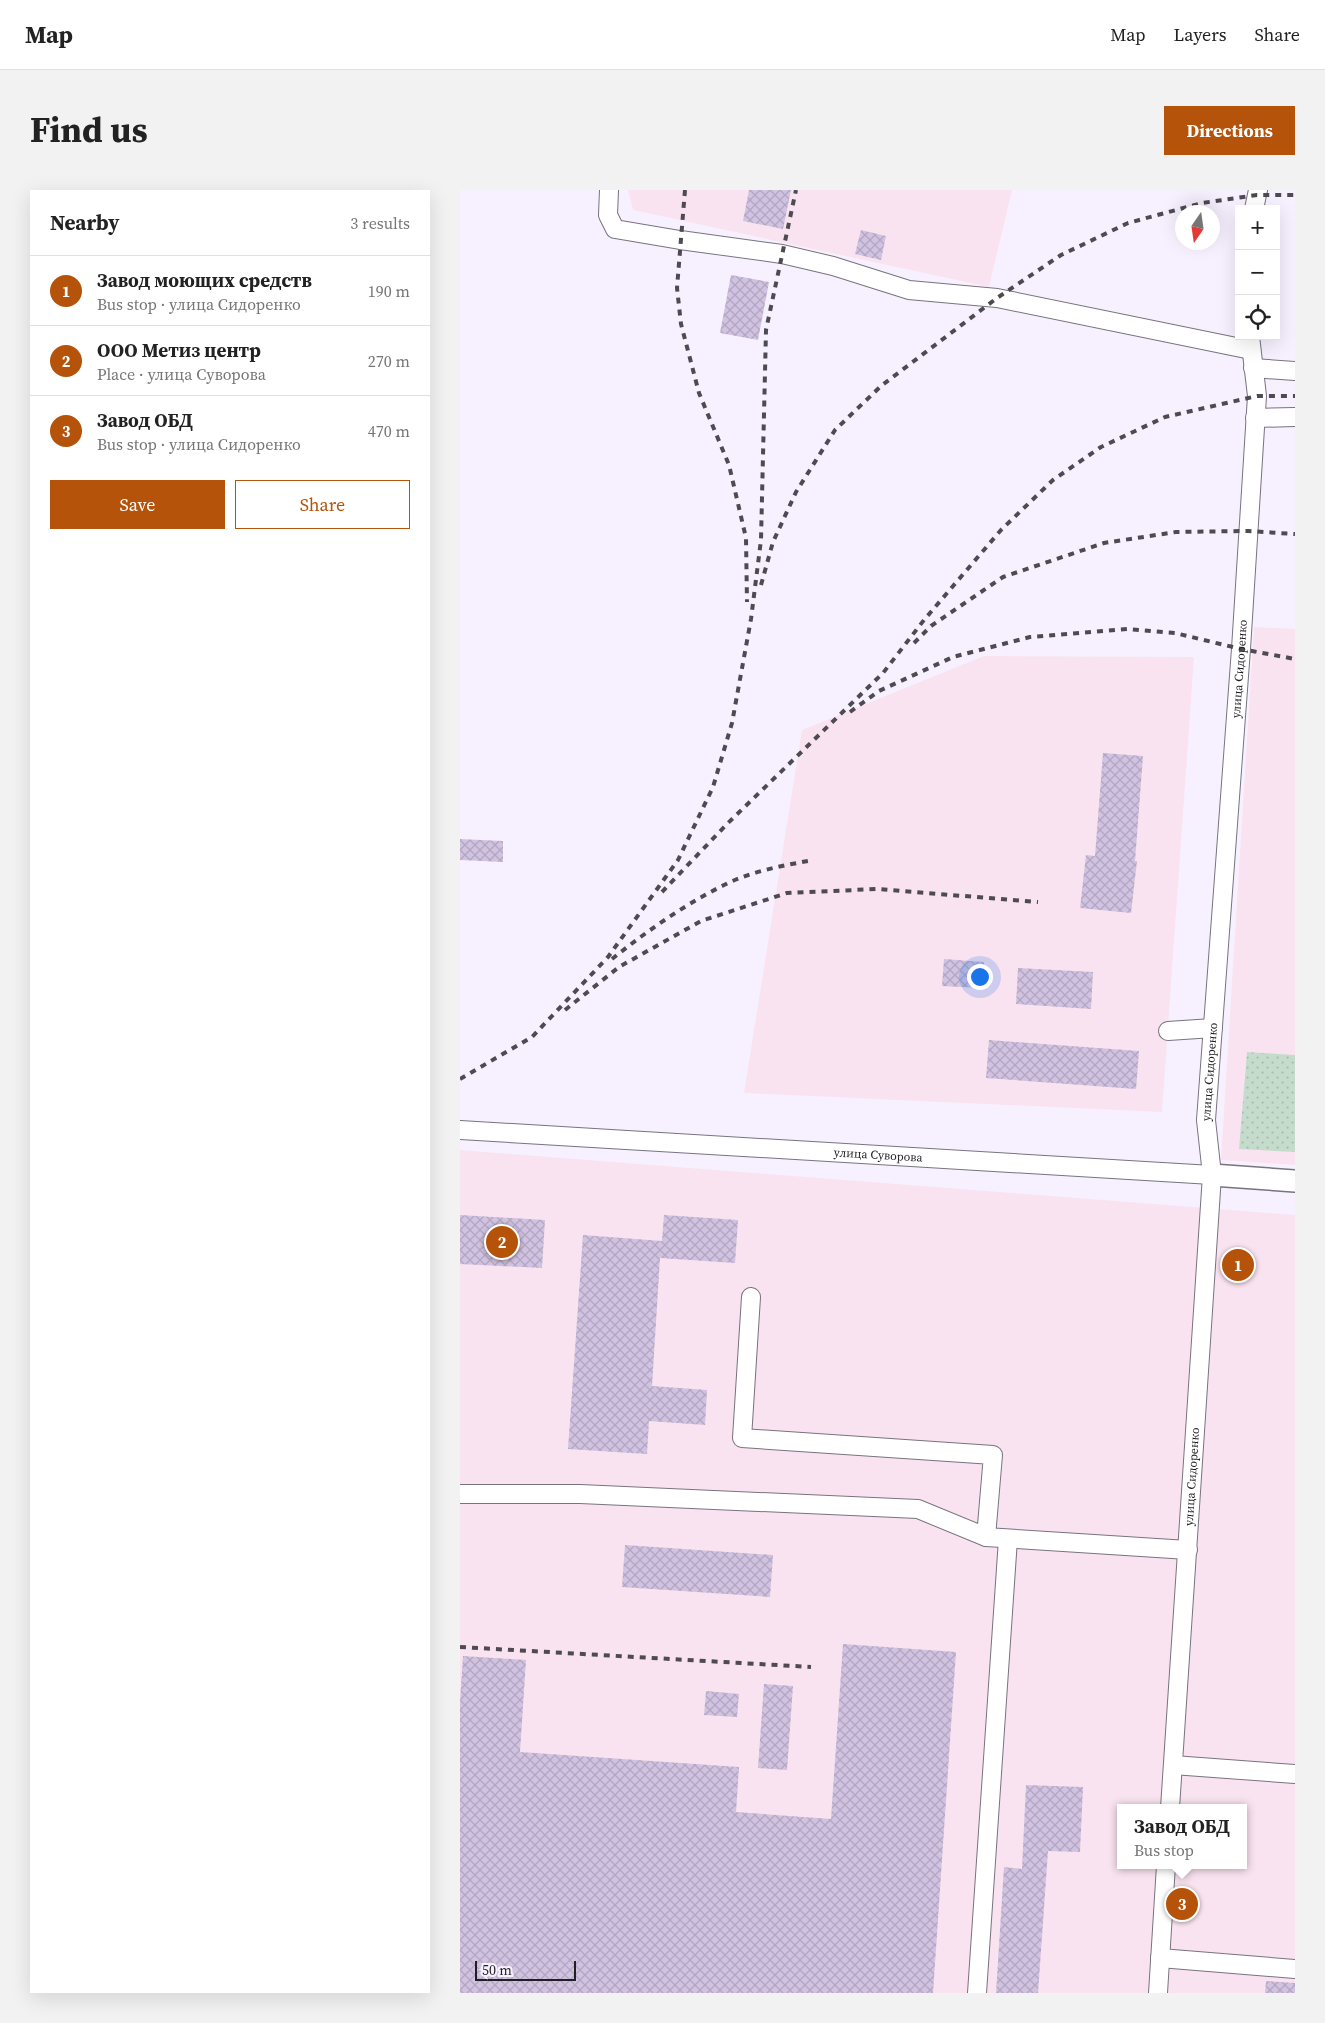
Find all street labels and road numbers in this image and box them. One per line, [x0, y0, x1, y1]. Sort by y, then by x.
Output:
street label: улица Сидоренко [1228, 619, 1251, 719]
street label: улица Сидоренко [1198, 1022, 1221, 1122]
street label: улица Суворова [833, 1144, 924, 1166]
street label: улица Сидоренко [1181, 1426, 1203, 1527]

